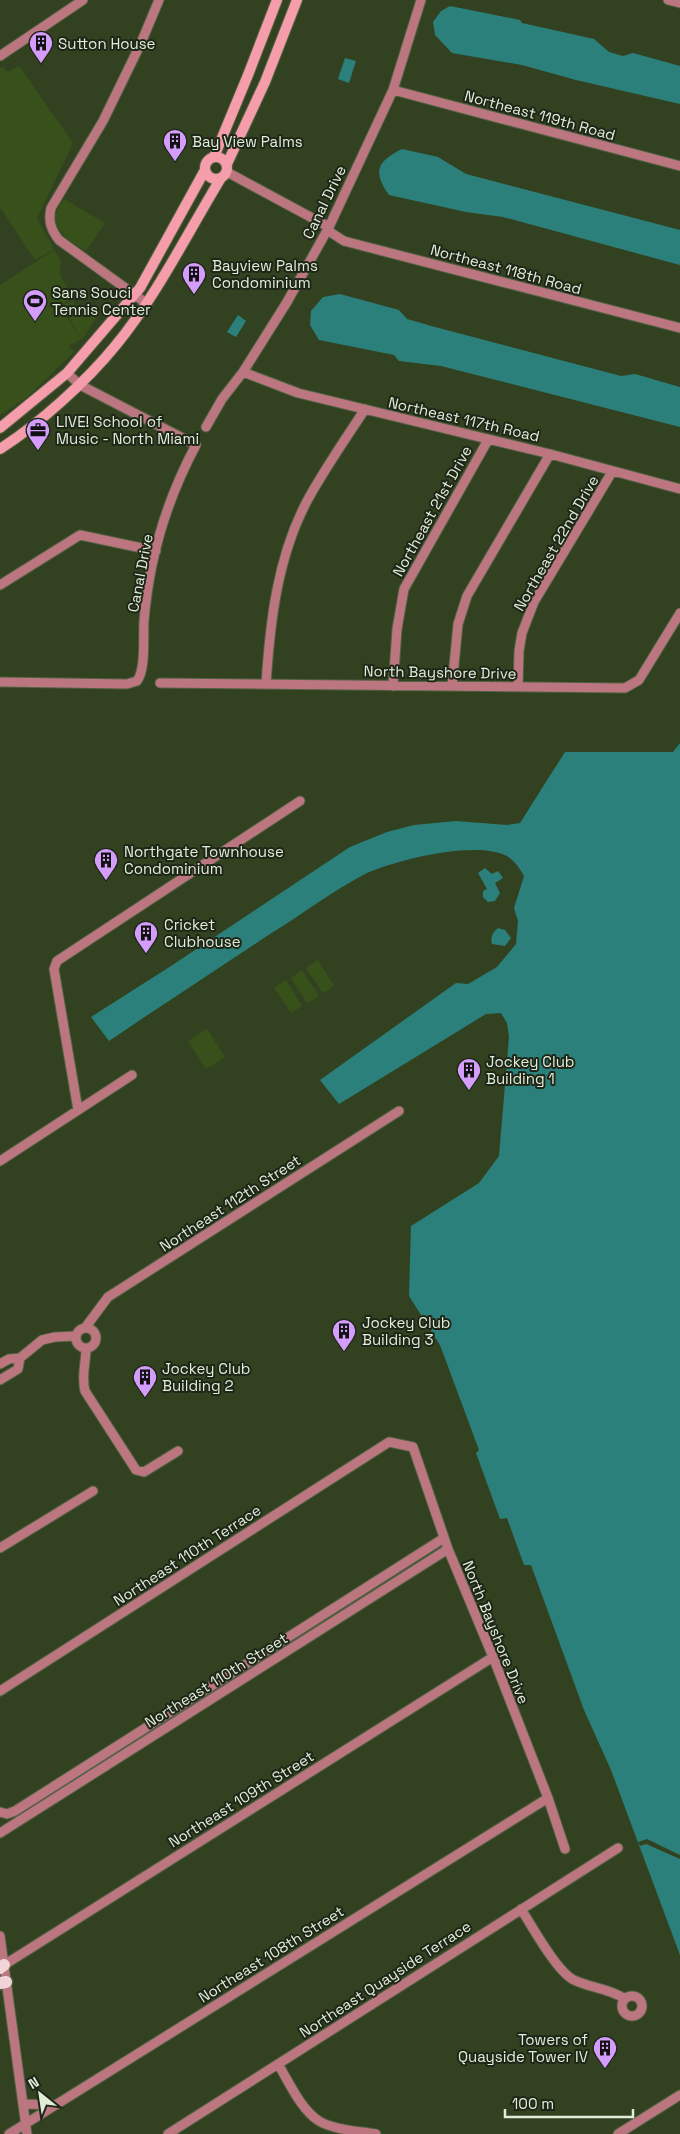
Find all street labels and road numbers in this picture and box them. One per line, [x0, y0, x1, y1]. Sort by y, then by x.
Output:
street label: Northeast 119th Road [462, 86, 618, 144]
street label: Canal Drive [298, 162, 350, 242]
street label: Northeast 118th Road [428, 240, 584, 298]
street label: Northeast 117th Road [387, 392, 541, 446]
street label: Northeast 21st Drive [388, 442, 476, 580]
street label: Northeast 22nd Drive [509, 472, 603, 614]
street label: Canal Drive [123, 532, 157, 614]
street label: North Bayshore Drive [363, 661, 517, 683]
street label: Northeast 112th Street [156, 1150, 304, 1256]
street label: Northeast 110th Terrace [110, 1500, 264, 1610]
street label: North Bayshore Drive [459, 1558, 533, 1707]
street label: Northeast 110th Street [141, 1628, 291, 1732]
street label: Northeast 109th Street [165, 1746, 317, 1852]
street label: Northeast 108th Street [195, 1901, 347, 2007]
street label: Northeast Quayside Terrace [296, 1916, 474, 2042]

